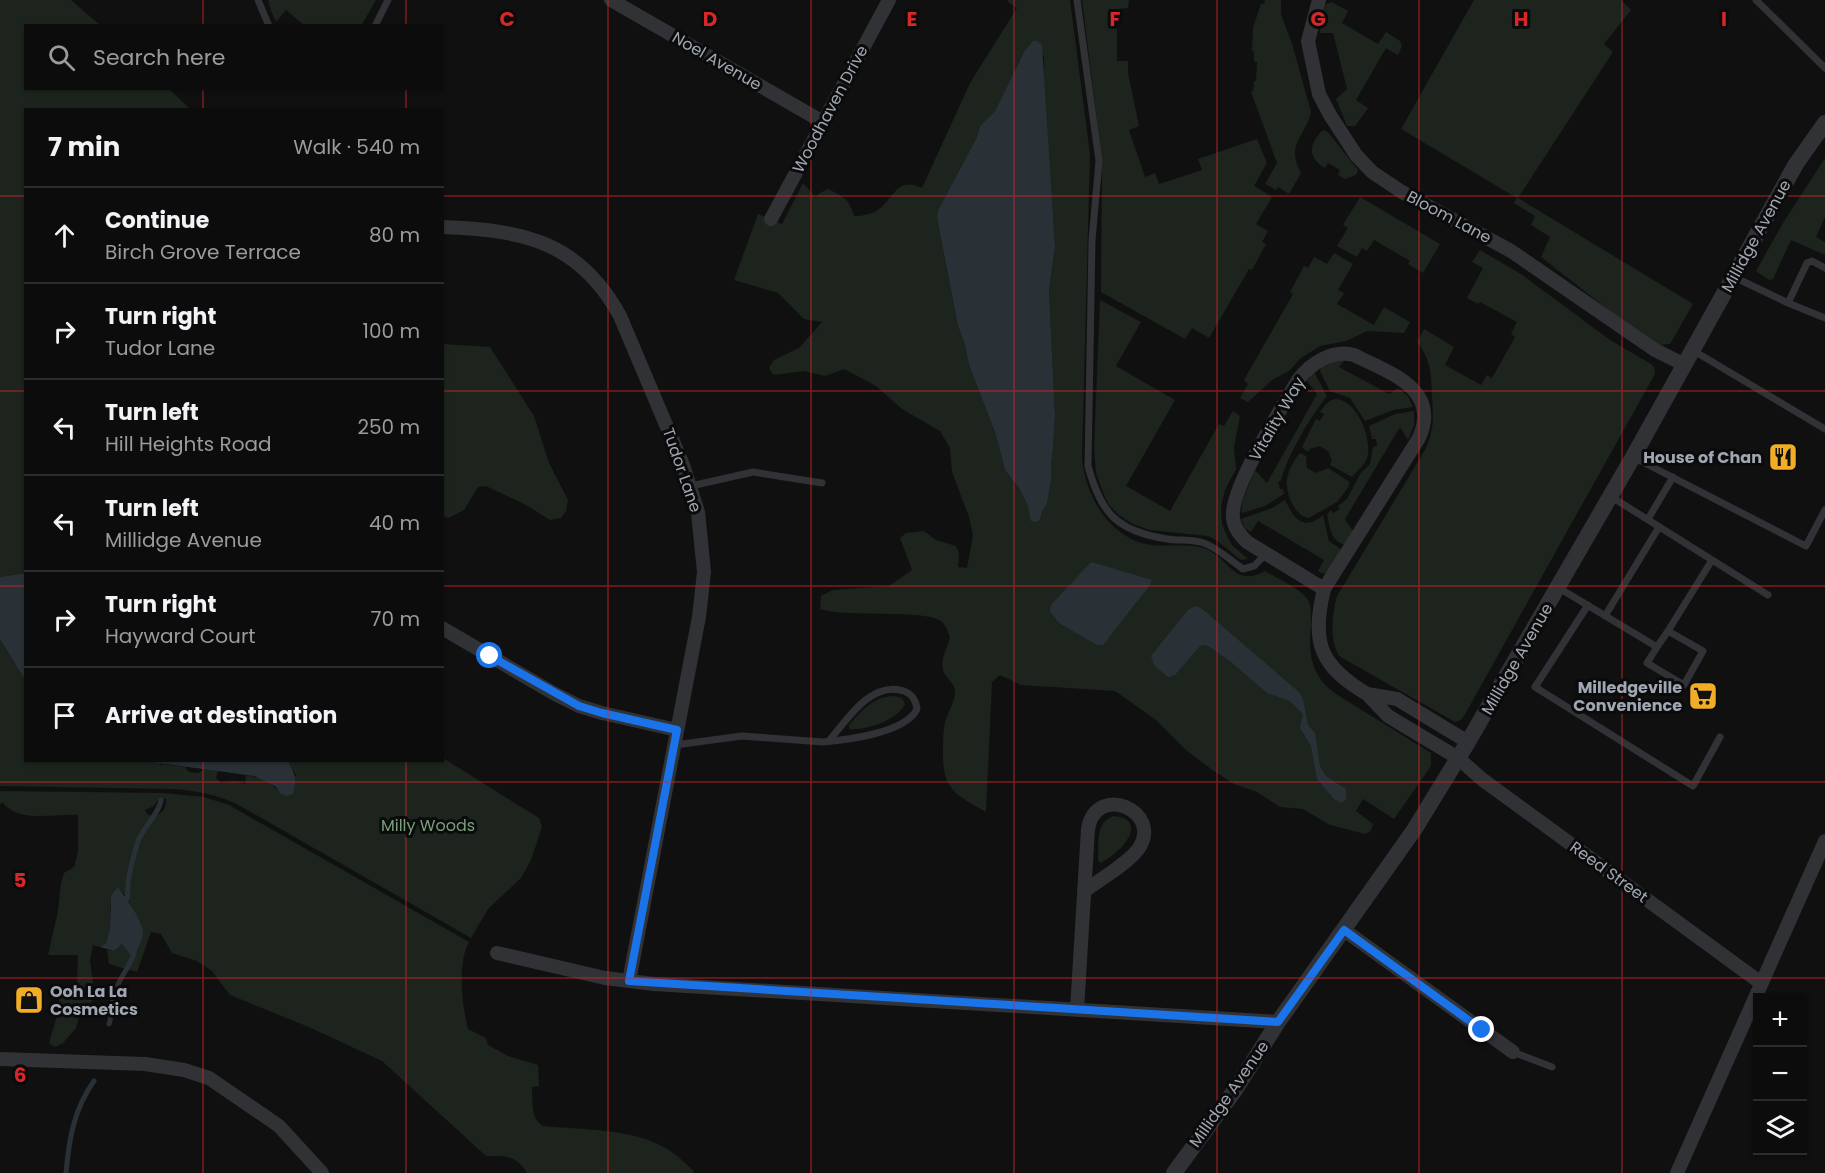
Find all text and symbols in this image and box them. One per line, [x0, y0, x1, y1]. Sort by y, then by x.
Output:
text: C [499, 5, 515, 33]
text: D [703, 5, 717, 33]
text: E [907, 5, 917, 33]
text: F [1110, 5, 1121, 33]
text: G [1310, 5, 1326, 33]
text: H [1514, 5, 1528, 33]
text: I [1721, 5, 1727, 33]
search box [24, 24, 444, 90]
street label: Noel Avenue [668, 26, 766, 96]
icon: search [45, 41, 78, 74]
street label: Woodhaven Drive [787, 41, 873, 177]
text: Search here [93, 42, 226, 73]
text: 7 min [48, 129, 120, 165]
text: Walk · 540 m [293, 133, 420, 161]
street label: Millidge Avenue [1716, 176, 1796, 296]
street label: Bloom Lane [1403, 185, 1495, 249]
text: Continue [105, 205, 209, 236]
icon: ahead [48, 219, 81, 252]
text: 80 m [369, 221, 420, 249]
text: Birch Grove Terrace [105, 238, 301, 266]
text: Turn right [105, 301, 216, 332]
icon: right [48, 315, 81, 348]
text: 100 m [363, 317, 420, 345]
text: Tudor Lane [105, 334, 215, 362]
street label: Vitality Way [1244, 373, 1310, 465]
text: Turn left [105, 397, 199, 428]
icon: left [48, 411, 81, 444]
text: 250 m [357, 413, 420, 441]
street label: Tudor Lane [657, 425, 707, 515]
text: Hill Heights Road [105, 430, 271, 458]
restaurant icon: House of Chan [1767, 441, 1799, 473]
place label: House of Chan [1643, 446, 1762, 469]
text: Turn left [105, 493, 199, 524]
icon: left [48, 507, 81, 540]
text: 40 m [369, 509, 420, 537]
text: Millidge Avenue [105, 526, 262, 554]
text: Turn right [105, 589, 216, 620]
street label: Millidge Avenue [1476, 599, 1558, 719]
icon: right [48, 603, 81, 636]
text: 70 m [371, 605, 420, 633]
text: Hayward Court [105, 622, 256, 650]
route start [476, 642, 502, 668]
place label: Milledgeville Convenience [1573, 676, 1682, 717]
supermarket icon: Milledgeville Convenience [1687, 680, 1719, 712]
icon: arrive [48, 699, 81, 732]
text: Arrive at destination [105, 700, 337, 731]
park label: Milly Woods [381, 814, 475, 837]
street label: Reed Street [1565, 836, 1653, 908]
text: 5 [14, 866, 27, 894]
place label: Ooh La La Cosmetics [50, 980, 138, 1021]
shop icon: Ooh La La Cosmetics [13, 984, 45, 1016]
map controls [1753, 993, 1807, 1155]
button: + [1753, 993, 1807, 1047]
route end [1468, 1016, 1494, 1042]
street label: Millidge Avenue [1184, 1036, 1274, 1152]
button: − [1753, 1047, 1807, 1101]
text: 6 [14, 1061, 26, 1089]
button: layers [1753, 1101, 1807, 1155]

